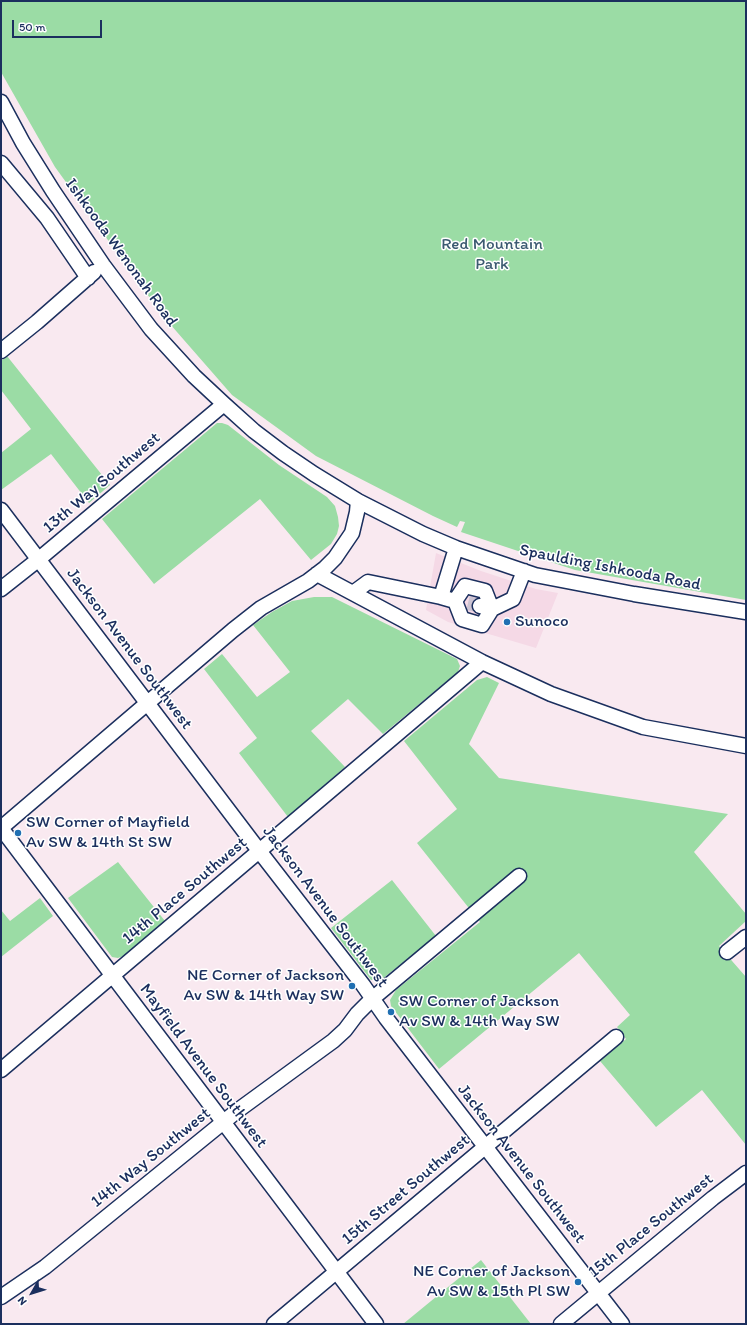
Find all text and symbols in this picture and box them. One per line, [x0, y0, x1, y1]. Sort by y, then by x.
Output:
scale bar [14, 12, 104, 38]
text: 50 m [19, 20, 45, 34]
street label: Ishkooda Wenonah Road [60, 175, 182, 331]
park label: Red Mountain Park [441, 235, 543, 275]
street label: 13th Way Southwest [39, 428, 165, 538]
street label: Spaulding Ishkooda Road [517, 540, 703, 596]
street label: Jackson Avenue Southwest [62, 564, 196, 734]
place label: Sunoco [515, 612, 569, 632]
marker: Sunoco [502, 617, 512, 627]
place label: SW Corner of Mayfield Av SW & 14th St SW [26, 813, 190, 853]
street label: Jackson Avenue Southwest [258, 822, 392, 992]
marker: SW Corner of Mayfield Av SW & 14th St SW [13, 828, 23, 838]
street label: 14th Place Southwest [119, 833, 251, 949]
place label: NE Corner of Jackson Av SW & 14th Way SW [183, 966, 344, 1006]
street label: Mayfield Avenue Southwest [135, 980, 271, 1152]
marker: NE Corner of Jackson Av SW & 14th Way SW [347, 981, 357, 991]
place label: SW Corner of Jackson Av SW & 14th Way SW [399, 992, 560, 1032]
marker: SW Corner of Jackson Av SW & 14th Way SW [386, 1007, 396, 1017]
street label: Jackson Avenue Southwest [452, 1080, 590, 1248]
street label: 14th Way Southwest [87, 1104, 215, 1212]
street label: 15th Street Southwest [338, 1131, 474, 1249]
street label: 15th Place Southwest [584, 1169, 718, 1283]
place label: NE Corner of Jackson Av SW & 15th Pl SW [413, 1262, 570, 1302]
north arrow [12, 1273, 52, 1313]
marker: NE Corner of Jackson Av SW & 15th Pl SW [573, 1277, 583, 1287]
text: N [15, 1294, 30, 1308]

